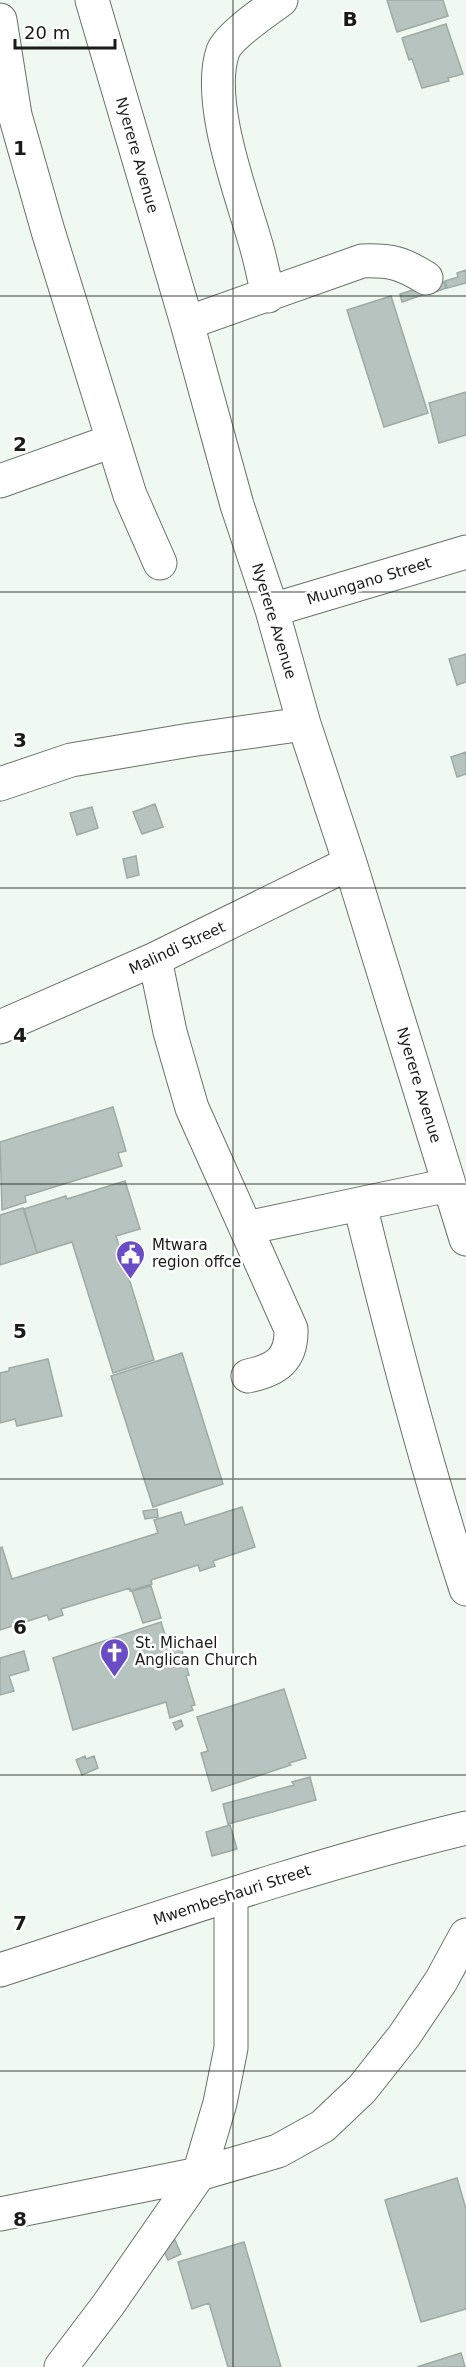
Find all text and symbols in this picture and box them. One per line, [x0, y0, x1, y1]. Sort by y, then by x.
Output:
text: B [342, 7, 358, 31]
scale bar [15, 12, 116, 50]
text: 20 m [24, 22, 70, 43]
street label: Nyerere Avenue [112, 95, 162, 215]
text: 1 [13, 136, 27, 160]
text: 2 [13, 432, 27, 456]
street label: Muungano Street [305, 553, 434, 608]
street label: Nyerere Avenue [248, 561, 300, 681]
text: 3 [13, 728, 27, 752]
street label: Malindi Street [126, 918, 228, 978]
text: 4 [13, 1023, 27, 1047]
street label: Nyerere Avenue [393, 1025, 445, 1145]
place label: Mtwara region offce [152, 1236, 241, 1271]
public building icon: Mtwara region offce [115, 1238, 147, 1280]
text: 5 [13, 1319, 27, 1343]
text: 6 [13, 1615, 27, 1639]
place label: St. Michael Anglican Church [135, 1634, 257, 1669]
church icon: St. Michael Anglican Church [98, 1636, 130, 1678]
street label: Mwembeshauri Street [151, 1861, 313, 1929]
text: 7 [13, 1911, 27, 1935]
text: 8 [13, 2207, 27, 2231]

